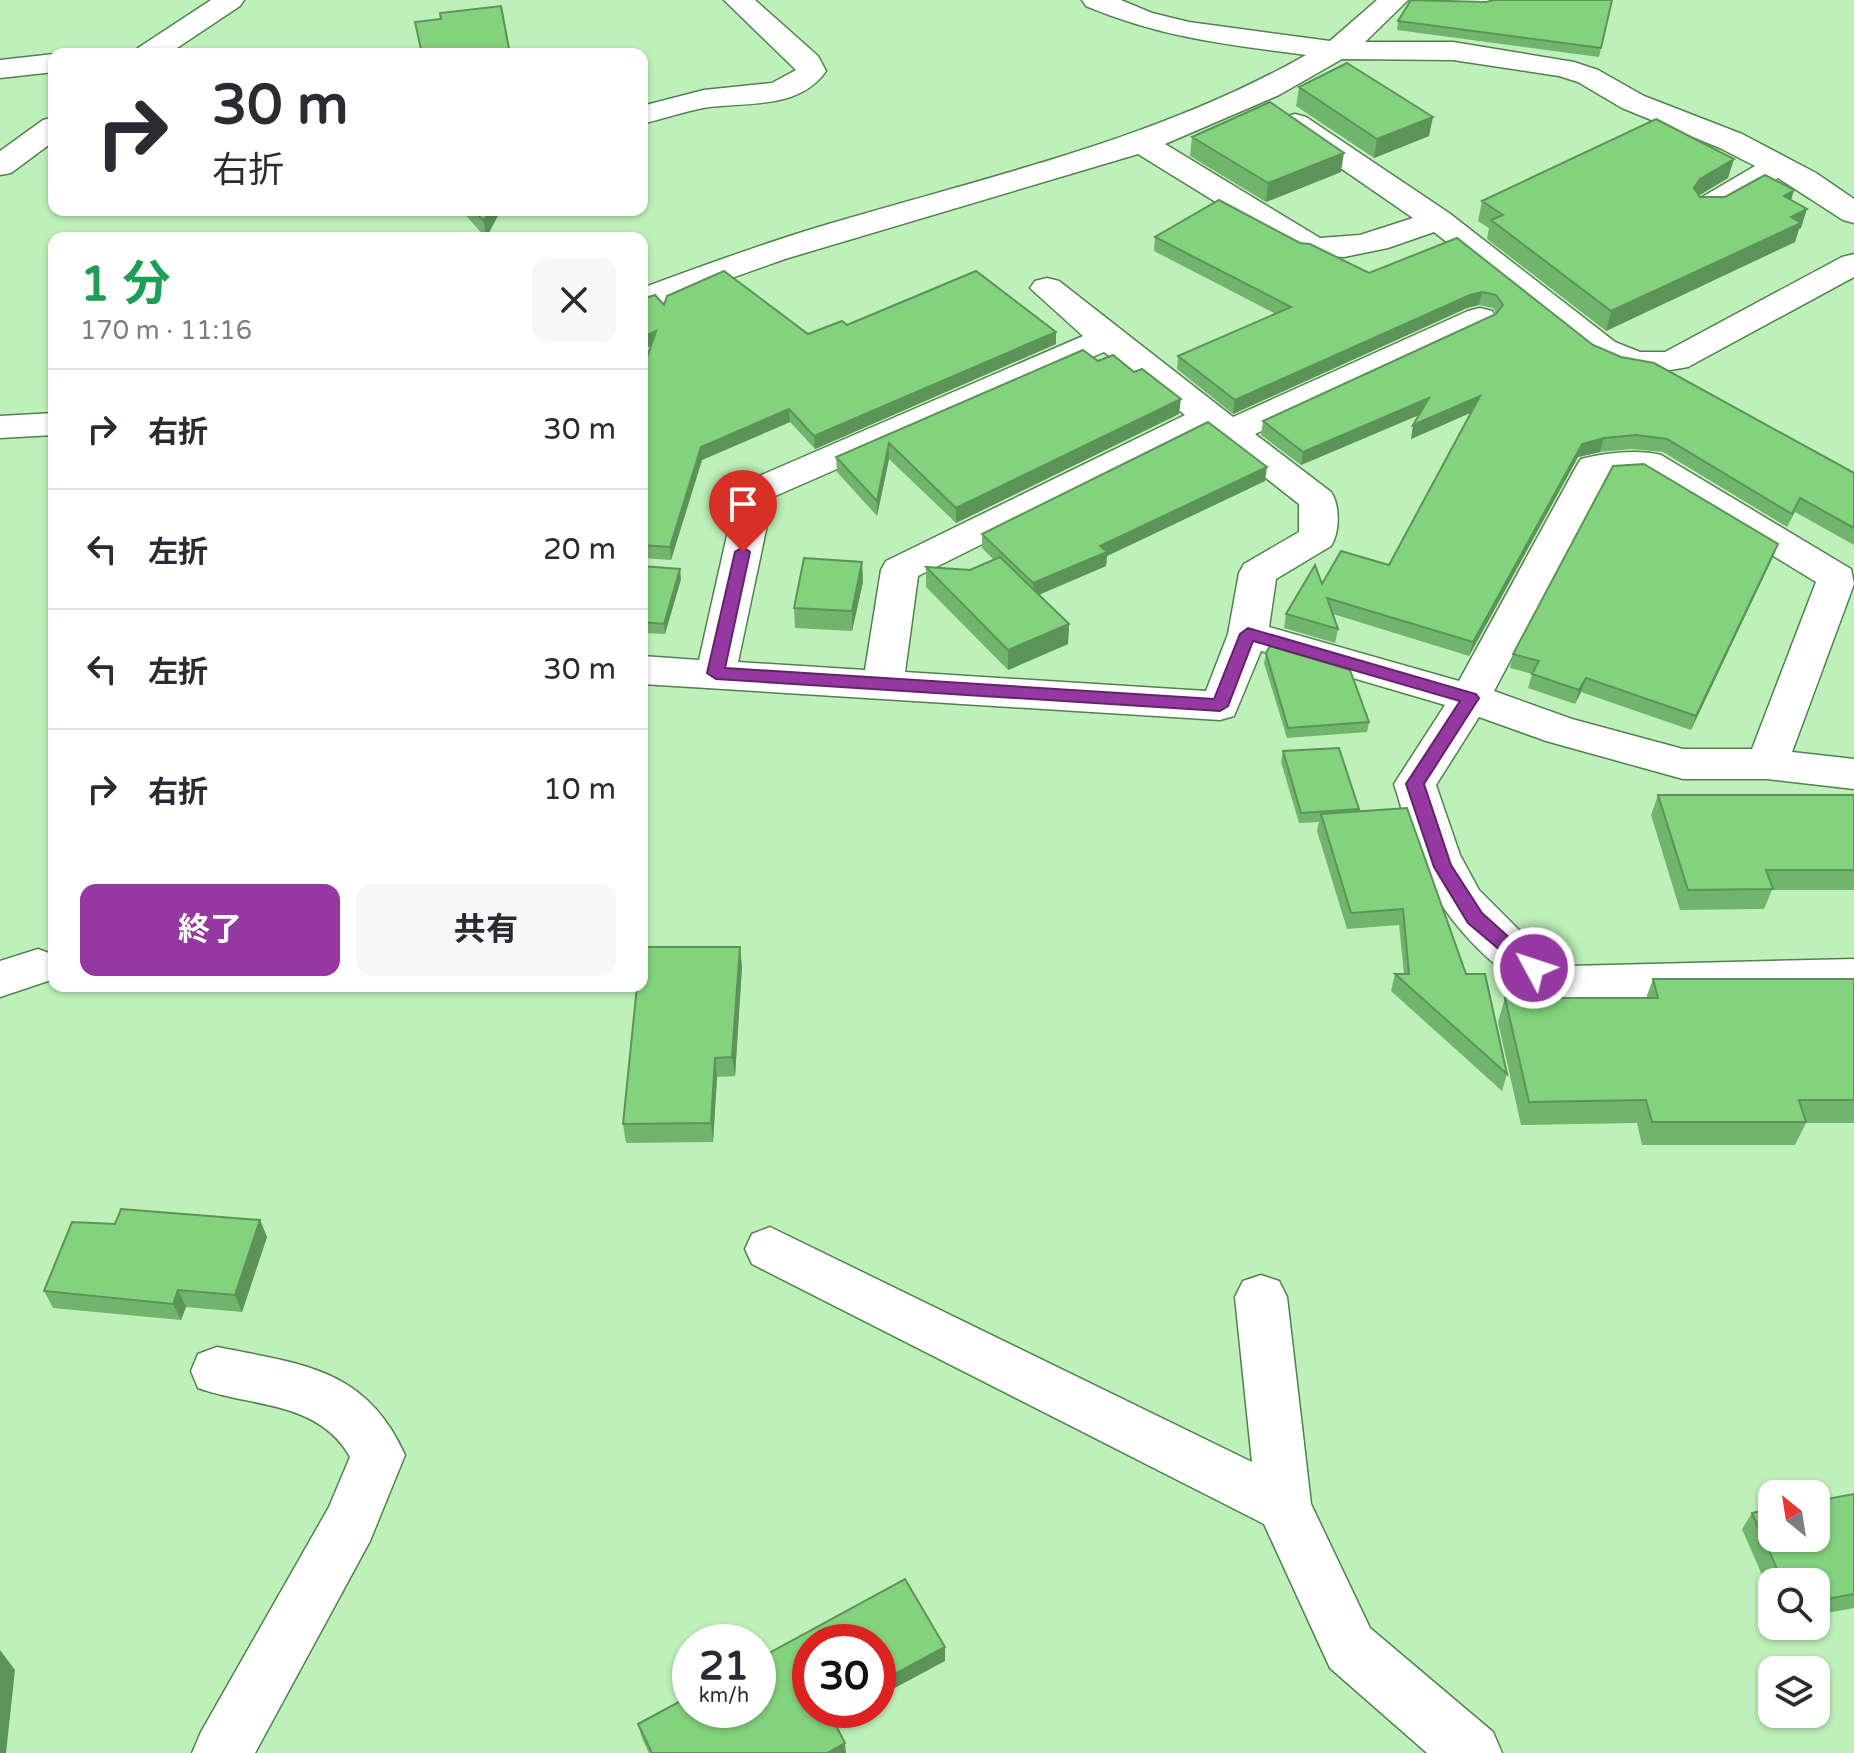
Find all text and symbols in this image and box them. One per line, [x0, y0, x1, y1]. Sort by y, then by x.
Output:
text: 30 m [212, 72, 348, 139]
icon: right [80, 80, 184, 184]
text: 右折 [212, 149, 284, 192]
text: 1 分 [80, 256, 171, 314]
button: close [532, 258, 616, 342]
text: 170 m · 11:16 [80, 315, 252, 346]
icon: right [80, 407, 124, 451]
text: 30 m [543, 411, 616, 448]
text: 右折 [148, 414, 208, 451]
pin [709, 470, 777, 552]
icon: arrive [721, 482, 765, 526]
icon: left [80, 527, 124, 571]
text: 20 m [543, 531, 616, 568]
text: 左折 [148, 534, 208, 571]
icon: left [80, 647, 124, 691]
text: 30 m [543, 651, 616, 688]
text: 左折 [148, 654, 208, 691]
icon: right [80, 767, 124, 811]
text: 10 m [543, 771, 616, 808]
text: 右折 [148, 774, 208, 811]
button: 終了 [80, 884, 340, 976]
button: 共有 [356, 884, 616, 976]
position arrow [1492, 926, 1576, 1010]
north arrow [1758, 1480, 1830, 1552]
map controls [1758, 1480, 1830, 1728]
button: search [1758, 1568, 1830, 1640]
speed limit sign: 30 [792, 1624, 896, 1728]
text: 21 [699, 1642, 749, 1690]
button: layers [1758, 1656, 1830, 1728]
text: km/h [699, 1684, 749, 1708]

